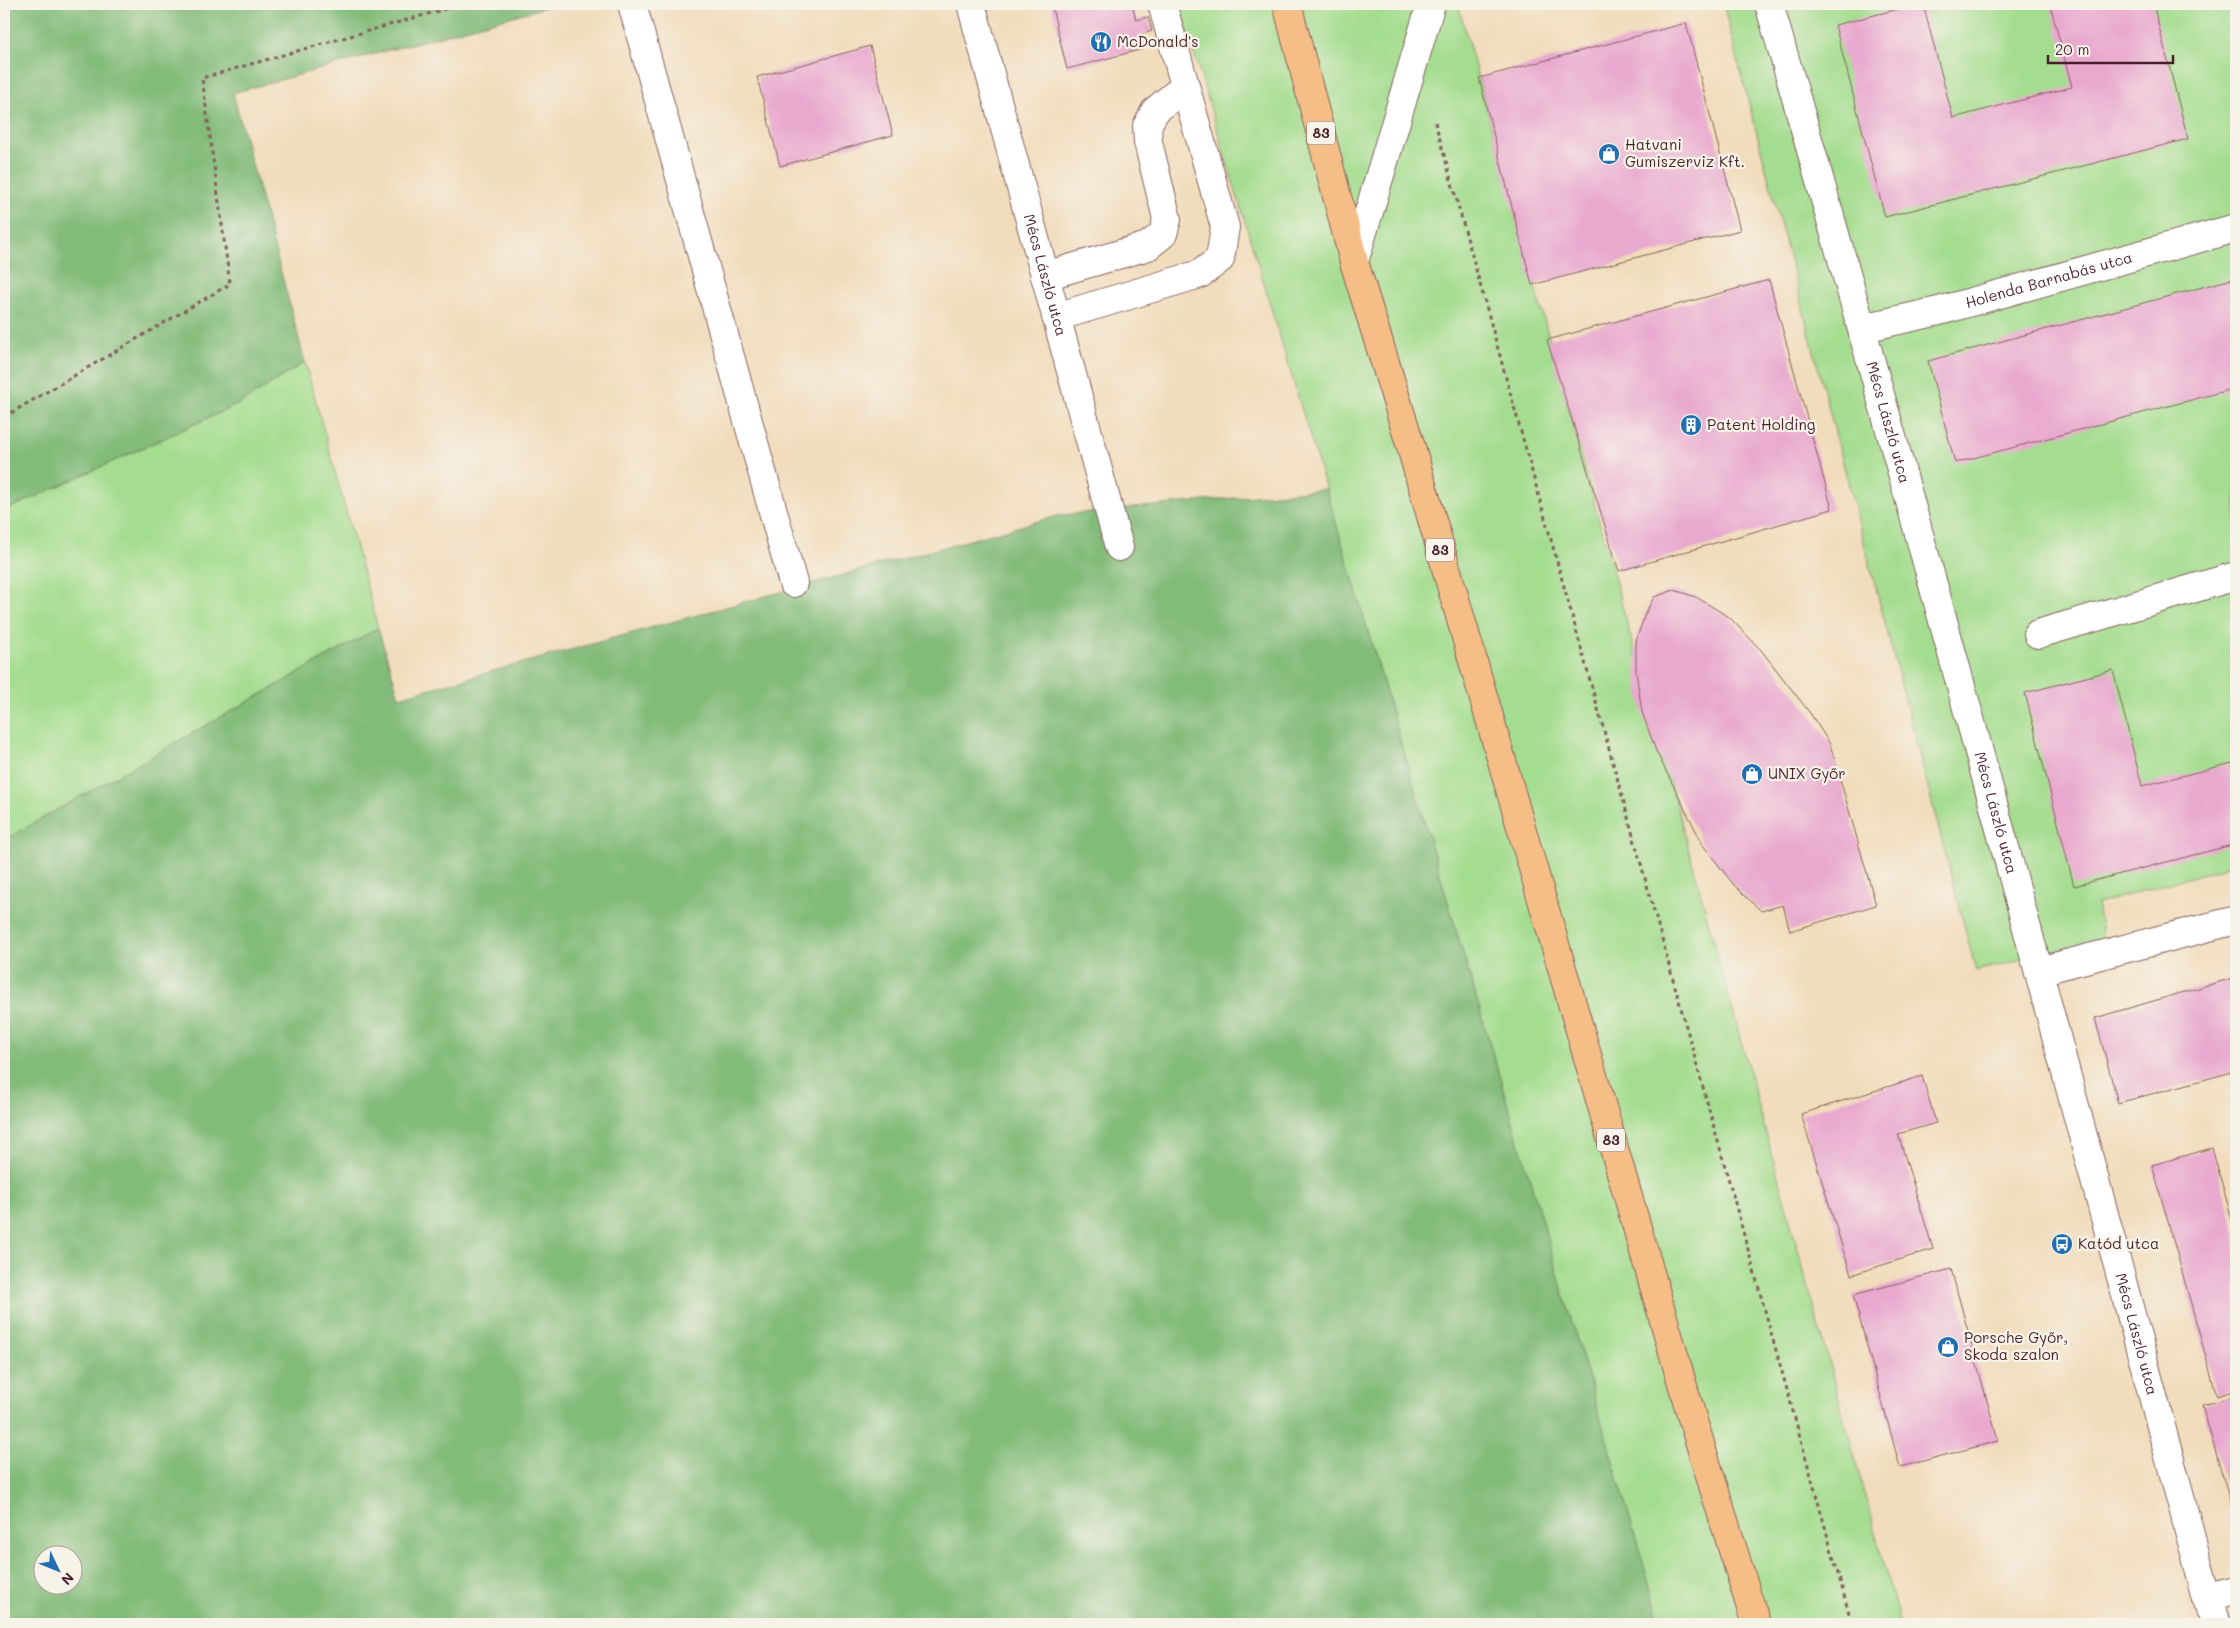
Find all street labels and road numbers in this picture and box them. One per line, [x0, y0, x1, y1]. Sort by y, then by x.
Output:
road number: 83 [1307, 122, 1335, 144]
street label: Mécs László utca [1020, 212, 1072, 338]
street label: Holenda Barnabás utca [1963, 246, 2134, 312]
street label: Mécs László utca [1862, 359, 1915, 485]
road number: 83 [1426, 538, 1454, 562]
street label: Mécs László utca [1970, 749, 2023, 876]
road number: 83 [1597, 1128, 1625, 1152]
street label: Mécs László utca [2111, 1271, 2163, 1397]

